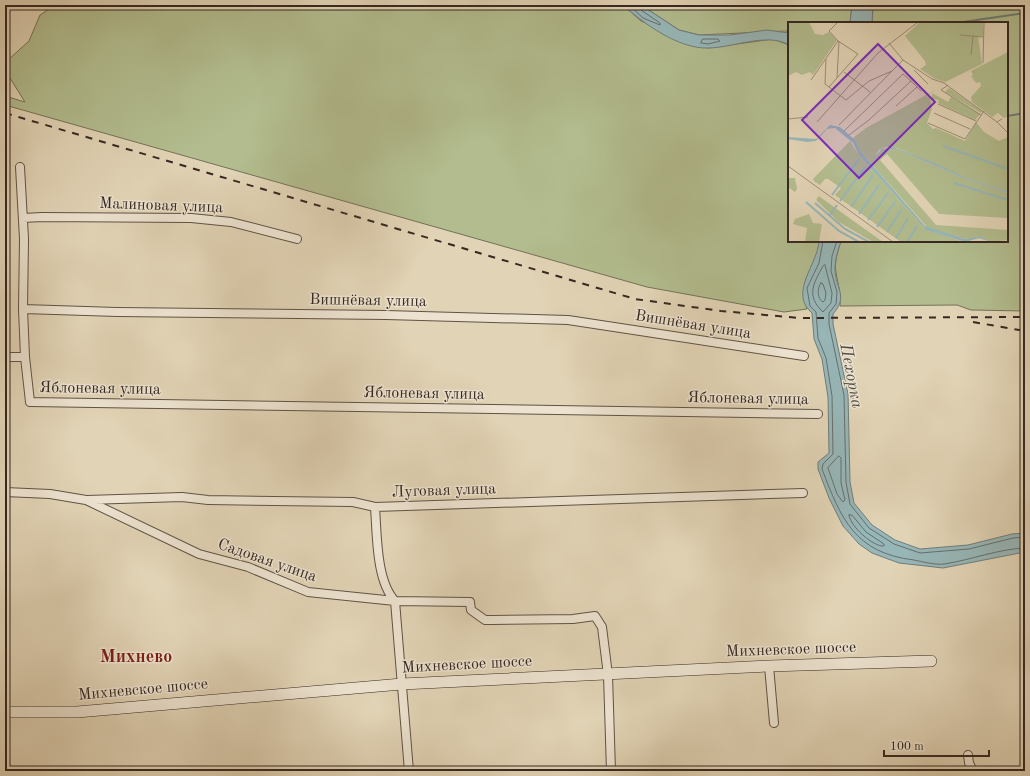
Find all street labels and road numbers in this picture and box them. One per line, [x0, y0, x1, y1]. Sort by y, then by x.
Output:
street label: Малиновая улица [99, 196, 223, 216]
street label: Вишнёвая улица [309, 292, 427, 310]
street label: Вишнёвая улица [634, 308, 752, 342]
street label: Яблоневая улица [39, 380, 161, 398]
street label: Яблоневая улица [363, 385, 485, 403]
street label: Яблоневая улица [687, 390, 809, 408]
street label: Луговая улица [392, 481, 496, 501]
street label: Садовая улица [215, 537, 319, 585]
street label: Михневское шоссе [726, 640, 856, 660]
street label: Михневское шоссе [401, 654, 533, 676]
street label: Михневское шоссе [77, 676, 209, 704]

